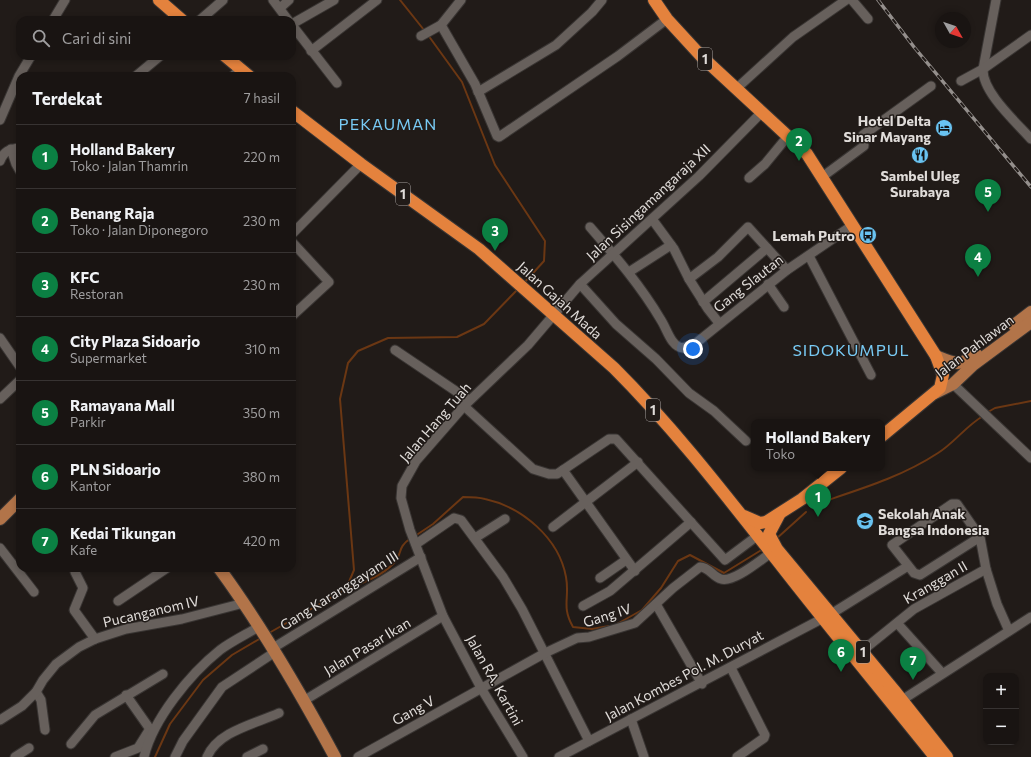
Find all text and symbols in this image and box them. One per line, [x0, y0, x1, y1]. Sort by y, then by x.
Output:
north arrow [935, 12, 971, 48]
search box [16, 16, 296, 60]
icon: search [30, 27, 52, 49]
text: Cari di sini [62, 29, 131, 47]
road number: 1 [698, 48, 712, 70]
text: Terdekat [32, 88, 102, 109]
text: 7 hasil [244, 90, 280, 106]
place label: Hotel Delta Sinar Mayang [844, 112, 931, 145]
district label: PEKAUMAN [339, 114, 437, 133]
hotel icon: Hotel Delta Sinar Mayang [934, 118, 954, 138]
pin: 2 [786, 128, 812, 161]
text: Holland Bakery [70, 140, 175, 158]
street label: Jalan Sisingamangaraja XII [582, 140, 714, 264]
restaurant icon: Sambel Uleg Surabaya [910, 145, 930, 165]
text: 1 [42, 149, 48, 165]
text: 220 m [243, 149, 280, 165]
text: Toko · Jalan Thamrin [70, 158, 188, 174]
place label: Sambel Uleg Surabaya [880, 167, 960, 200]
pin: 5 [975, 179, 1001, 212]
road number: 1 [396, 183, 410, 205]
text: Benang Raja [70, 204, 154, 222]
text: 2 [41, 213, 49, 229]
text: 230 m [243, 213, 280, 229]
pin: 3 [482, 218, 508, 251]
text: Toko · Jalan Diponegoro [70, 222, 208, 238]
bus stop icon: Lemah Putro [858, 225, 878, 245]
place label: Lemah Putro [772, 227, 855, 244]
pin: 4 [965, 244, 991, 277]
street label: Gang Slautan [710, 250, 786, 316]
street label: Jalan Gajah Mada [514, 257, 606, 343]
text: KFC [70, 268, 99, 286]
text: 3 [41, 277, 49, 293]
text: 230 m [243, 277, 280, 293]
text: Restoran [70, 286, 123, 302]
street label: Jalan Pahlawan [931, 311, 1017, 381]
text: City Plaza Sidoarjo [70, 332, 200, 350]
your location [683, 339, 703, 359]
district label: SIDOKUMPUL [792, 340, 910, 359]
text: 4 [41, 341, 49, 357]
text: 310 m [245, 341, 280, 357]
text: Supermarket [70, 350, 147, 366]
street label: Jalan Hang Tuah [396, 379, 474, 465]
text: Ramayana Mall [70, 396, 175, 414]
road number: 1 [646, 399, 660, 421]
text: 5 [41, 405, 49, 421]
text: 350 m [243, 405, 280, 421]
text: Parkir [70, 414, 106, 430]
popup [751, 419, 885, 471]
text: Holland Bakery [766, 428, 870, 446]
text: Toko [766, 446, 795, 462]
text: PLN Sidoarjo [70, 460, 161, 478]
text: 6 [41, 469, 49, 485]
text: 380 m [242, 469, 280, 485]
text: Kantor [70, 478, 111, 494]
pin: 1 [805, 484, 831, 517]
place label: Sekolah Anak Bangsa Indonesia [878, 505, 989, 538]
school or university icon: Sekolah Anak Bangsa Indonesia [855, 511, 875, 531]
text: Kedai Tikungan [70, 524, 176, 542]
text: 7 [41, 533, 49, 549]
text: 420 m [243, 533, 280, 549]
text: Kafe [70, 542, 97, 558]
street label: Gang Karanggayam III [277, 547, 401, 633]
street label: Kranggan II [900, 557, 970, 607]
street label: Pucanganom IV [101, 592, 201, 630]
street label: Gang IV [581, 600, 633, 630]
street label: Jalan Pasar Ikan [321, 614, 413, 678]
street label: Jalan Kombes Pol. M. Duryat [602, 626, 766, 724]
street label: Jalan RA. Kartini [463, 632, 527, 728]
pin: 6 [828, 639, 854, 672]
road number: 1 [856, 641, 870, 663]
pin: 7 [900, 647, 926, 680]
map controls [983, 673, 1019, 745]
button: + [983, 673, 1019, 709]
street label: Gang V [389, 691, 437, 728]
button: − [983, 709, 1019, 745]

